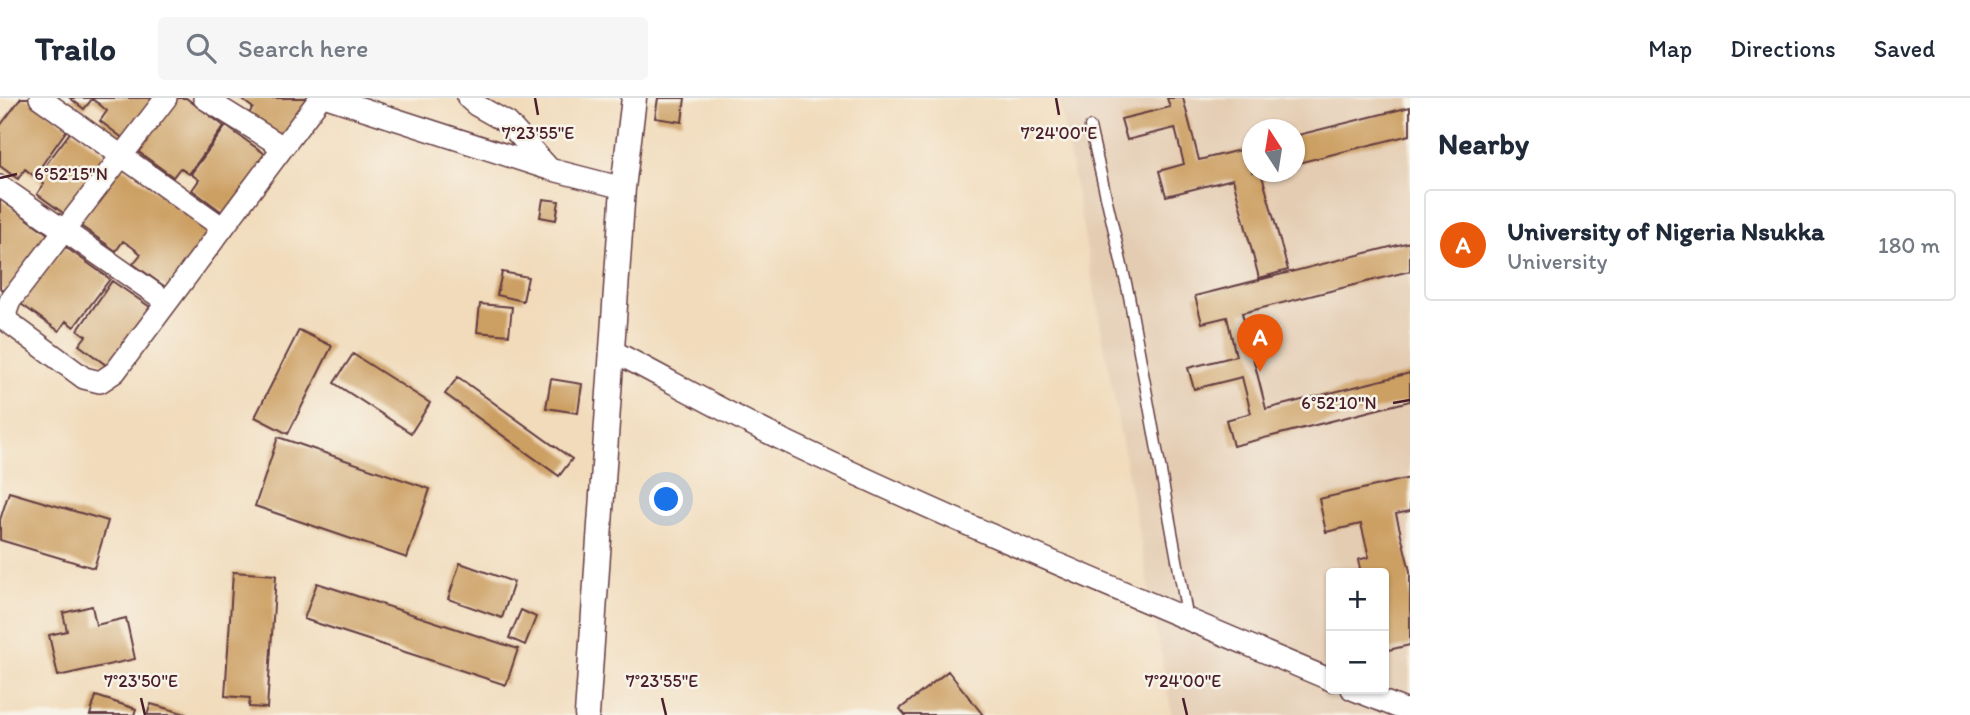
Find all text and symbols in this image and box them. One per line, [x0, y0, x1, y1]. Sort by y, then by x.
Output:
search box [158, 17, 648, 80]
text: Trailo [35, 29, 116, 68]
icon: search [182, 29, 220, 67]
text: Search here [238, 32, 368, 64]
text: Map [1648, 34, 1692, 63]
text: Directions [1730, 34, 1836, 63]
text: Saved [1874, 34, 1935, 63]
north arrow [1242, 119, 1305, 182]
text: 7°23'55"E [502, 122, 574, 144]
text: 7°24'00"E [1021, 122, 1097, 144]
text: Nearby [1438, 125, 1529, 162]
text: 6°52'15"N [34, 163, 108, 185]
text: University of Nigeria Nsukka [1507, 215, 1825, 247]
text: A [1456, 231, 1470, 259]
text: 180 m [1878, 231, 1940, 259]
text: University [1507, 247, 1607, 275]
pin: A [1237, 314, 1283, 372]
text: 6°52'10"N [1301, 392, 1377, 414]
your location [649, 482, 683, 516]
map controls [1326, 568, 1389, 694]
button: + [1326, 568, 1389, 631]
button: − [1326, 631, 1389, 694]
text: 7°23'50"E [104, 670, 178, 692]
text: 7°23'55"E [626, 670, 698, 692]
text: 7°24'00"E [1145, 670, 1221, 692]

